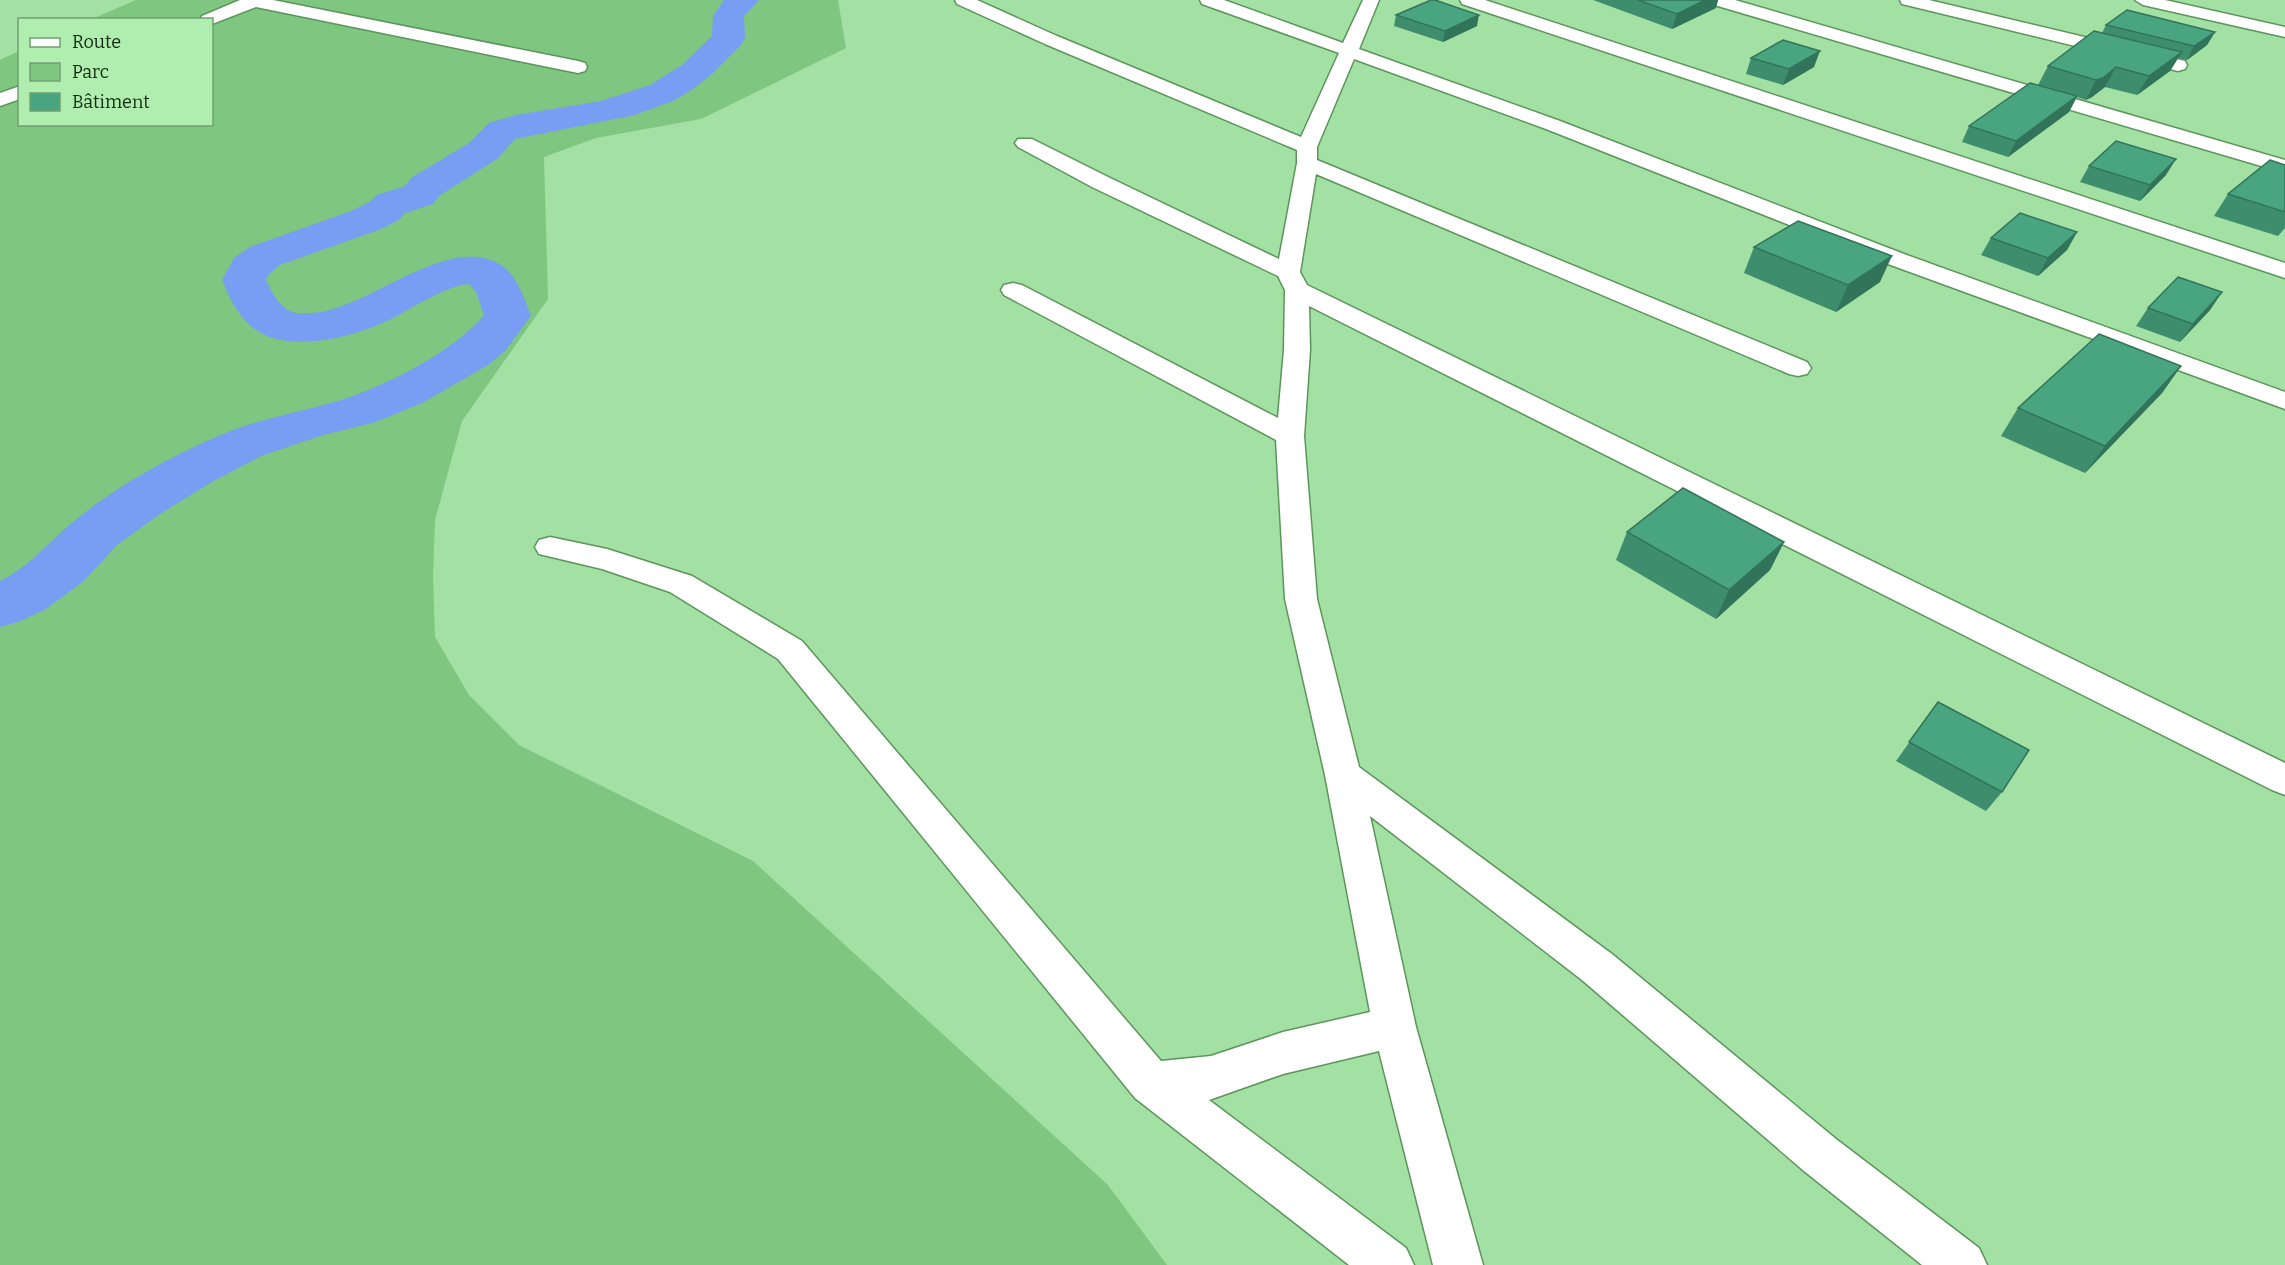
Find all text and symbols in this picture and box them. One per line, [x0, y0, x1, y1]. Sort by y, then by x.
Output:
legend [18, 18, 213, 126]
text: Route [72, 31, 121, 53]
text: Parc [72, 61, 109, 83]
text: Bâtiment [72, 91, 150, 113]

